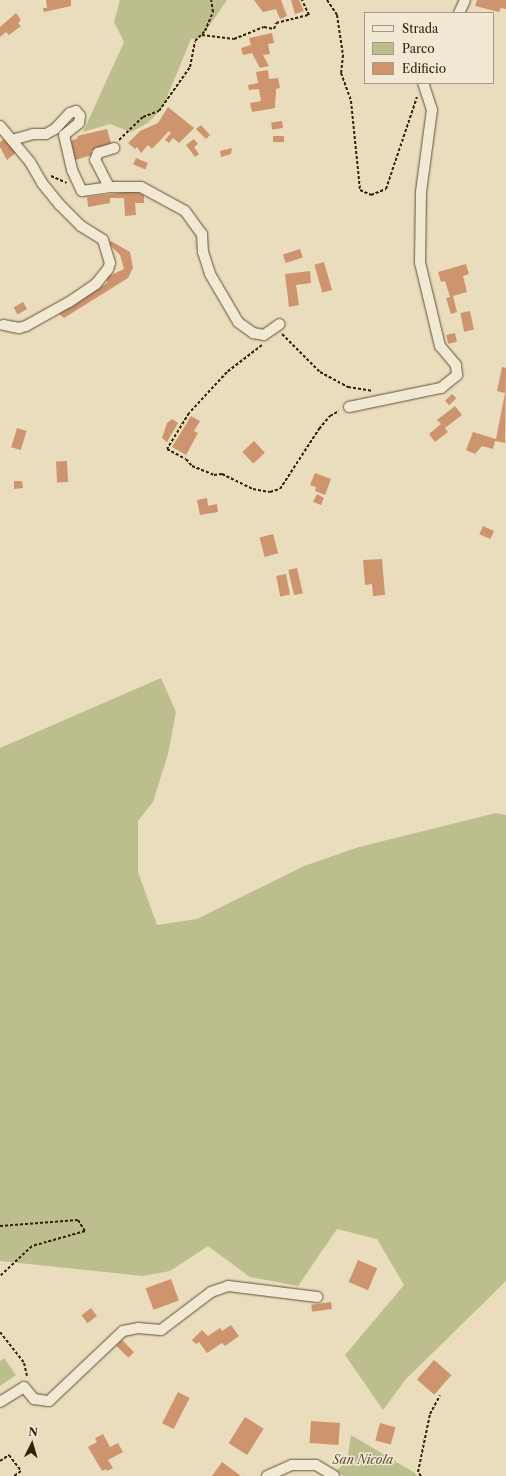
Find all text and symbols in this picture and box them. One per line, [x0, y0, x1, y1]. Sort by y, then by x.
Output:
legend [364, 12, 494, 84]
text: Strada [402, 21, 438, 36]
text: Parco [402, 41, 435, 56]
text: Edificio [402, 61, 446, 76]
north arrow [12, 1424, 52, 1464]
text: N [28, 1425, 38, 1439]
park label: San Nicola [333, 1453, 393, 1467]

